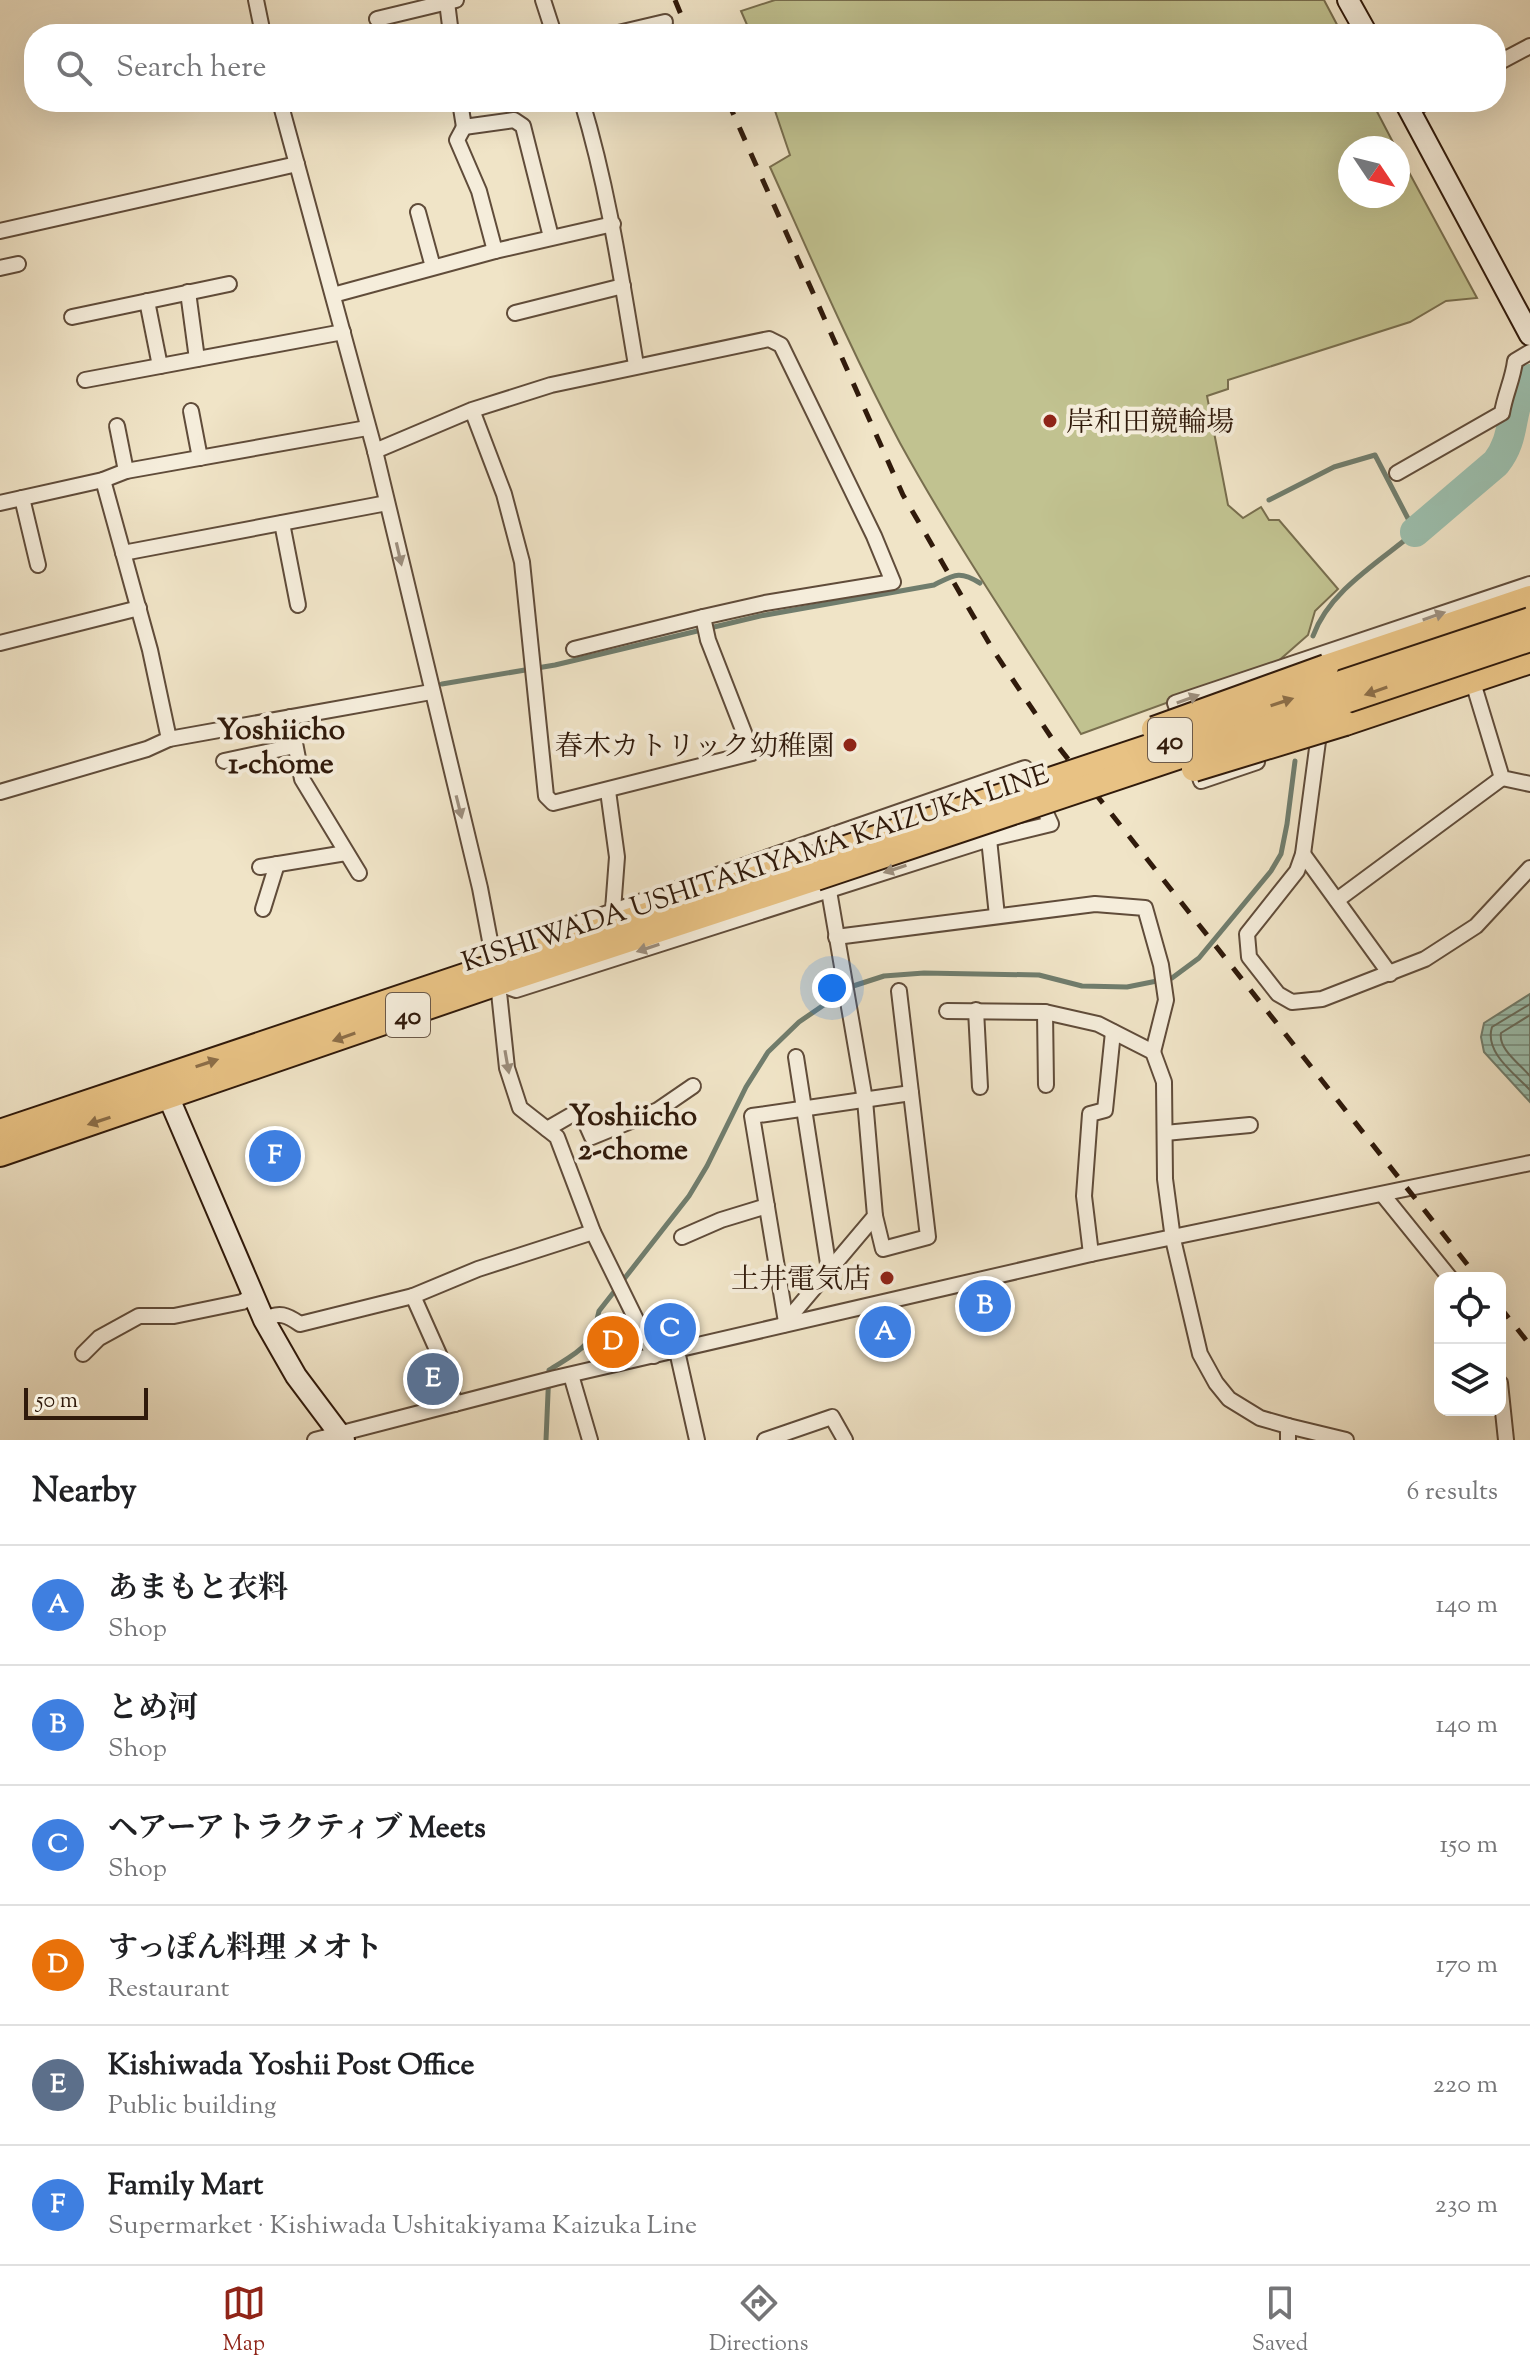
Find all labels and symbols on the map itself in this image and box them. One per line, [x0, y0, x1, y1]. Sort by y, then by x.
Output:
north arrow [1338, 136, 1410, 208]
place label: 岸和田競輪場 [1066, 404, 1234, 444]
marker: 岸和田競輪場 [1041, 412, 1059, 430]
one-way arrow [393, 542, 406, 567]
one-way arrow [1423, 609, 1447, 622]
one-way arrow [1364, 685, 1388, 697]
one-way arrow [1176, 692, 1200, 705]
one-way arrow [1271, 696, 1295, 708]
district label: Yoshiicho 1-chome [217, 710, 345, 787]
road number: 40 [1148, 718, 1192, 762]
place label: 春木カトリック幼稚園 [555, 728, 834, 768]
marker: 春木カトリック幼稚園 [841, 736, 859, 754]
street label: KISHIWADA USHITAKIYAMA KAIZUKA LINE [457, 756, 1055, 984]
one-way arrow [454, 795, 466, 820]
one-way arrow [883, 863, 907, 876]
one-way arrow [635, 943, 659, 955]
your location [812, 968, 852, 1008]
road number: 40 [386, 993, 430, 1037]
one-way arrow [332, 1031, 356, 1043]
one-way arrow [502, 1050, 514, 1075]
one-way arrow [195, 1056, 219, 1068]
district label: Yoshiicho 2-chome [569, 1096, 697, 1173]
one-way arrow [86, 1116, 110, 1128]
pin: F [249, 1126, 301, 1186]
place label: 土井電気店 [731, 1261, 871, 1301]
marker: 土井電気店 [878, 1269, 896, 1287]
pin: B [959, 1276, 1011, 1336]
pin: C [644, 1299, 696, 1359]
pin: A [859, 1302, 911, 1362]
pin: D [587, 1312, 639, 1372]
pin: E [407, 1349, 459, 1409]
scale bar [24, 1384, 148, 1420]

